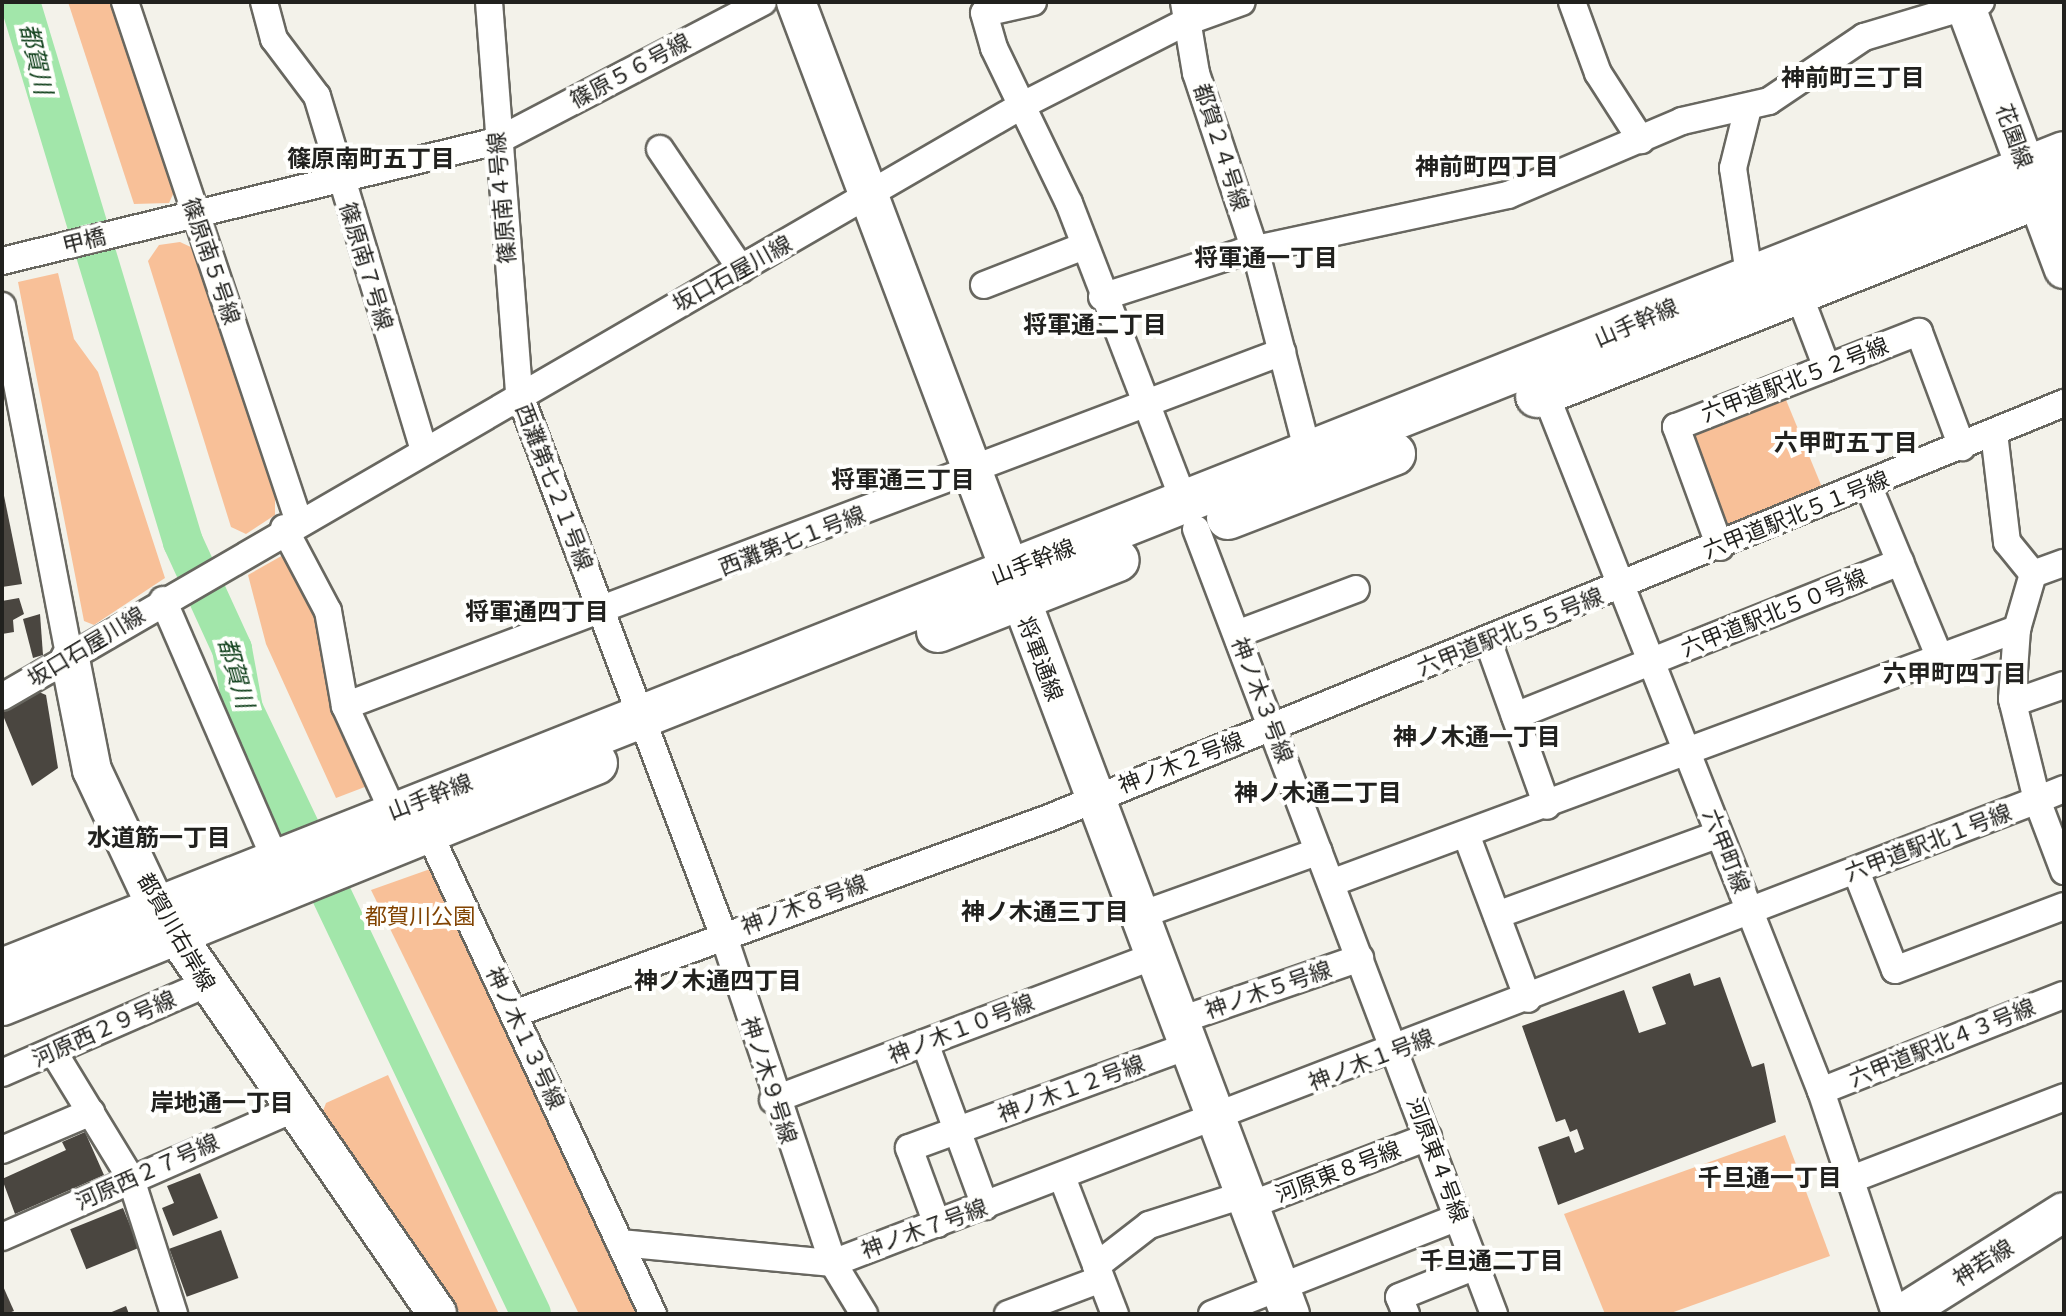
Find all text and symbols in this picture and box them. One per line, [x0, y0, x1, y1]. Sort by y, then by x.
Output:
water label: 都賀川 [13, 21, 57, 97]
street label: 篠原５６号線 [566, 28, 694, 114]
district label: 神前町三丁目 [1781, 65, 1925, 93]
street label: 都賀２４号線 [1188, 80, 1254, 214]
street label: 花園線 [1990, 100, 2038, 172]
street label: 篠原南４号線 [483, 131, 521, 265]
district label: 篠原南町五丁目 [287, 146, 455, 174]
district label: 神前町四丁目 [1415, 154, 1559, 182]
street label: 篠原南５号線 [177, 194, 245, 328]
street label: 篠原南７号線 [334, 199, 398, 333]
street label: 甲橋 [59, 223, 109, 259]
street label: 坂口石屋川線 [668, 230, 796, 318]
district label: 将軍通一丁目 [1194, 245, 1338, 273]
street label: 山手幹線 [1590, 294, 1682, 352]
district label: 将軍通二丁目 [1023, 312, 1167, 340]
street label: 六甲道駅北５２号線 [1698, 332, 1892, 428]
street label: 西灘第七２１号線 [510, 400, 598, 574]
district label: 六甲町五丁目 [1774, 430, 1918, 458]
street label: 六甲道駅北５１号線 [1699, 466, 1893, 564]
district label: 将軍通三丁目 [831, 467, 975, 495]
street label: 西灘第七１号線 [715, 501, 869, 581]
street label: 山手幹線 [987, 534, 1079, 590]
street label: 六甲道駅北５０号線 [1677, 564, 1871, 662]
street label: 六甲道駅北５５号線 [1413, 583, 1607, 681]
district label: 将軍通四丁目 [465, 599, 609, 627]
street label: 坂口石屋川線 [23, 602, 149, 692]
street label: 将軍通線 [1012, 613, 1068, 705]
water label: 都賀川 [211, 634, 259, 712]
street label: 神ノ木３号線 [1226, 634, 1298, 766]
district label: 六甲町四丁目 [1883, 661, 2027, 689]
district label: 神ノ木通一丁目 [1393, 724, 1561, 752]
street label: 神ノ木２号線 [1115, 727, 1247, 799]
street label: 山手幹線 [384, 769, 476, 825]
district label: 神ノ木通二丁目 [1234, 780, 1402, 808]
street label: 六甲道駅北１号線 [1841, 799, 2015, 887]
street label: 六甲町線 [1697, 805, 1755, 897]
district label: 水道筋一丁目 [87, 825, 231, 853]
street label: 都賀川右岸線 [132, 868, 220, 996]
street label: 神ノ木８号線 [737, 870, 871, 940]
district label: 神ノ木通三丁目 [961, 899, 1129, 927]
park label: 都賀川公園 [365, 904, 475, 930]
street label: 神ノ木５号線 [1201, 956, 1335, 1024]
street label: 神ノ木１３号線 [480, 963, 570, 1113]
district label: 神ノ木通四丁目 [634, 968, 802, 996]
street label: 河原西２９号線 [28, 986, 180, 1072]
street label: 神ノ木１０号線 [884, 989, 1038, 1069]
street label: 六甲道駅北４３号線 [1845, 994, 2039, 1092]
street label: 神ノ木９号線 [736, 1013, 802, 1147]
street label: 神ノ木１号線 [1305, 1024, 1437, 1096]
street label: 神ノ木１２号線 [994, 1050, 1148, 1128]
district label: 岸地通一丁目 [150, 1090, 294, 1118]
street label: 河原東４号線 [1401, 1094, 1473, 1226]
street label: 河原西２７号線 [71, 1129, 223, 1215]
street label: 河原東８号線 [1272, 1136, 1404, 1208]
district label: 千旦通一丁目 [1698, 1165, 1842, 1193]
street label: 神ノ木７号線 [857, 1194, 991, 1264]
street label: 神若線 [1948, 1234, 2018, 1292]
district label: 千旦通二丁目 [1420, 1248, 1564, 1276]

